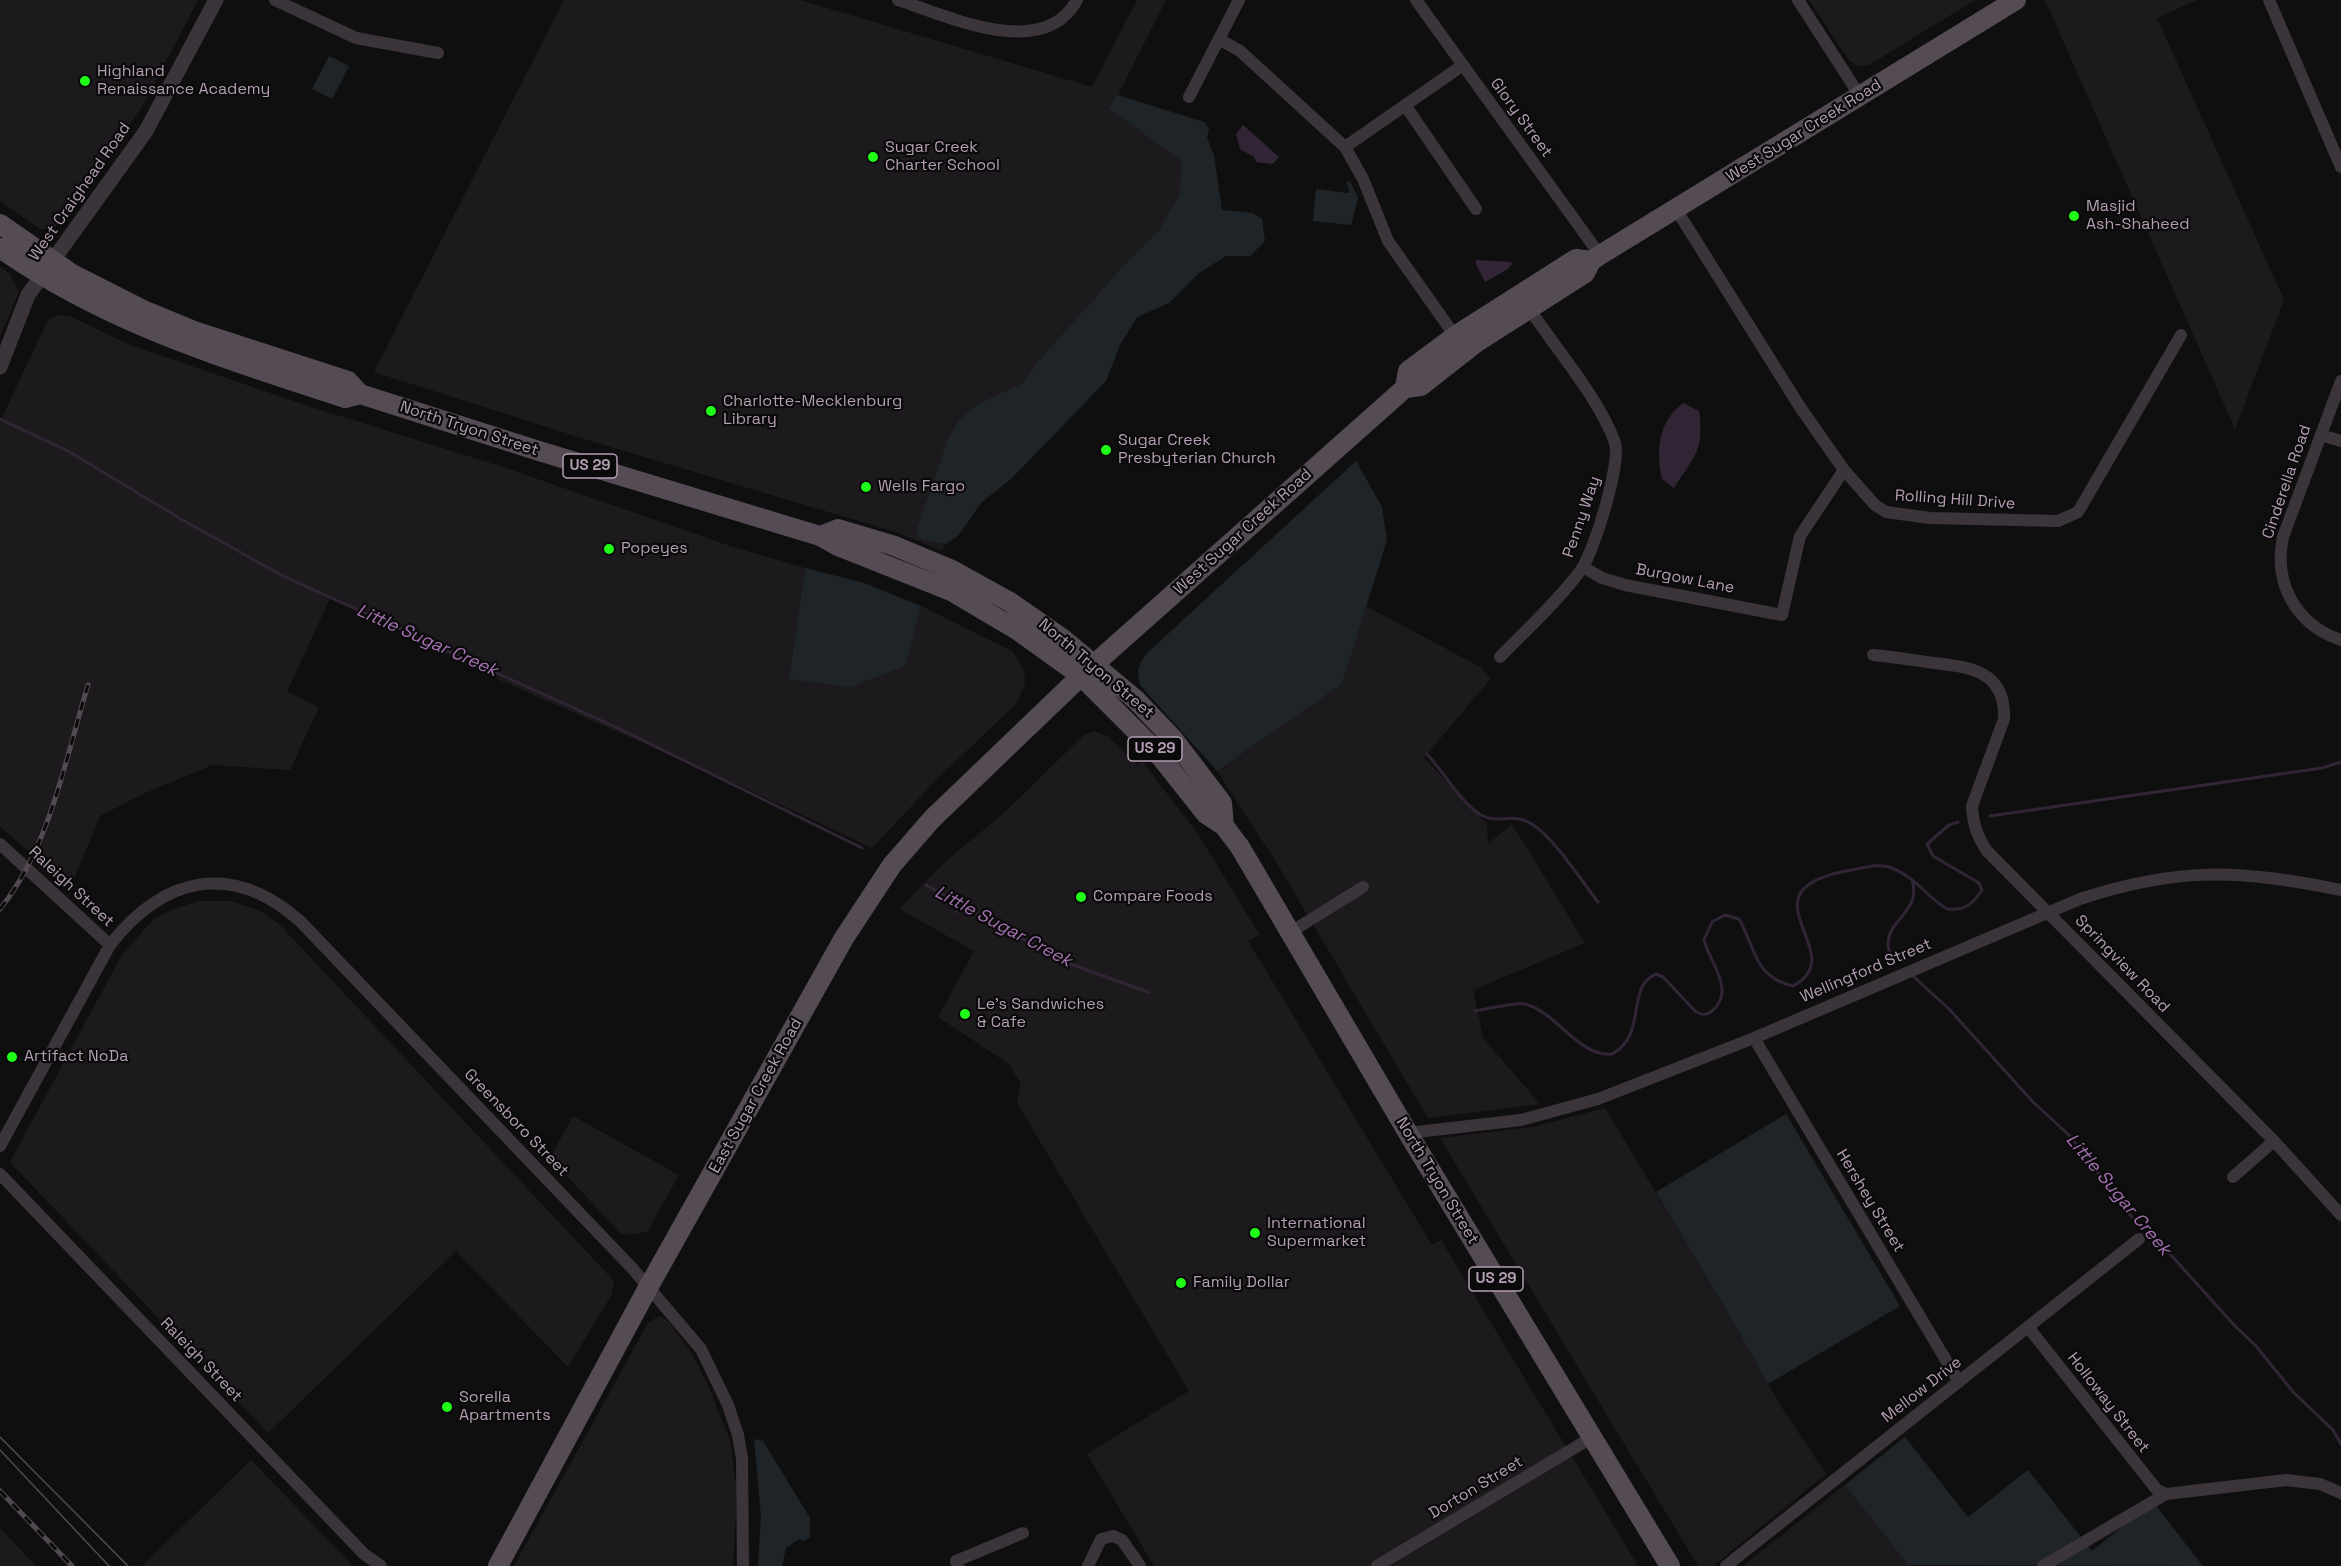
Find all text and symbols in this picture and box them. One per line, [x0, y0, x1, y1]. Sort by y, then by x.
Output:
place label: Highland Renaissance Academy [97, 62, 270, 100]
marker: Highland Renaissance Academy [78, 74, 92, 88]
street label: Glory Street [1486, 75, 1556, 161]
street label: West Sugar Creek Road [1723, 75, 1885, 187]
street label: West Craighead Road [25, 119, 135, 265]
place label: Sugar Creek Charter School [885, 138, 1000, 176]
marker: Sugar Creek Charter School [866, 150, 880, 164]
place label: Masjid Ash-Shaheed [2086, 197, 2189, 235]
marker: Masjid Ash-Shaheed [2067, 209, 2081, 223]
place label: Charlotte-Mecklenburg Library [723, 392, 902, 430]
street label: North Tryon Street [397, 398, 541, 460]
marker: Charlotte-Mecklenburg Library [704, 404, 718, 418]
street label: Cinderella Road [2258, 422, 2316, 542]
place label: Sugar Creek Presbyterian Church [1118, 431, 1276, 469]
marker: Sugar Creek Presbyterian Church [1099, 443, 1113, 457]
road number: US 29 [563, 454, 617, 478]
street label: West Sugar Creek Road [1170, 465, 1316, 599]
street label: Penny Way [1559, 474, 1605, 560]
place label: Wells Fargo [878, 477, 965, 497]
marker: Wells Fargo [859, 480, 873, 494]
street label: Rolling Hill Drive [1894, 486, 2016, 514]
place label: Popeyes [621, 539, 688, 559]
marker: Popeyes [602, 542, 616, 556]
street label: Burgow Lane [1634, 560, 1736, 598]
water label: Little Sugar Creek [353, 600, 501, 682]
street label: North Tryon Street [1034, 615, 1158, 723]
road number: US 29 [1128, 737, 1182, 761]
street label: Raleigh Street [24, 843, 118, 931]
water label: Little Sugar Creek [931, 882, 1075, 972]
place label: Compare Foods [1093, 887, 1213, 907]
marker: Compare Foods [1074, 890, 1088, 904]
street label: Springview Road [2071, 911, 2173, 1017]
street label: Wellingford Street [1797, 935, 1935, 1007]
place label: Le's Sandwiches & Cafe [977, 995, 1104, 1033]
marker: Le's Sandwiches & Cafe [958, 1007, 972, 1021]
street label: East Sugar Creek Road [705, 1015, 807, 1177]
place label: Artifact NoDa [24, 1047, 128, 1067]
marker: Artifact NoDa [5, 1050, 19, 1064]
street label: Greensboro Street [460, 1065, 572, 1181]
street label: North Tryon Street [1392, 1114, 1482, 1248]
water label: Little Sugar Creek [2061, 1130, 2175, 1260]
street label: Hershey Street [1832, 1146, 1908, 1256]
place label: International Supermarket [1267, 1214, 1366, 1252]
marker: International Supermarket [1248, 1226, 1262, 1240]
road number: US 29 [1469, 1267, 1523, 1291]
place label: Family Dollar [1193, 1273, 1290, 1293]
marker: Family Dollar [1174, 1276, 1188, 1290]
street label: Raleigh Street [156, 1314, 246, 1406]
street label: Holloway Street [2063, 1349, 2153, 1457]
street label: Mellow Drive [1878, 1353, 1966, 1427]
place label: Sorella Apartments [459, 1388, 551, 1426]
marker: Sorella Apartments [440, 1400, 454, 1414]
street label: Dorton Street [1425, 1452, 1527, 1524]

